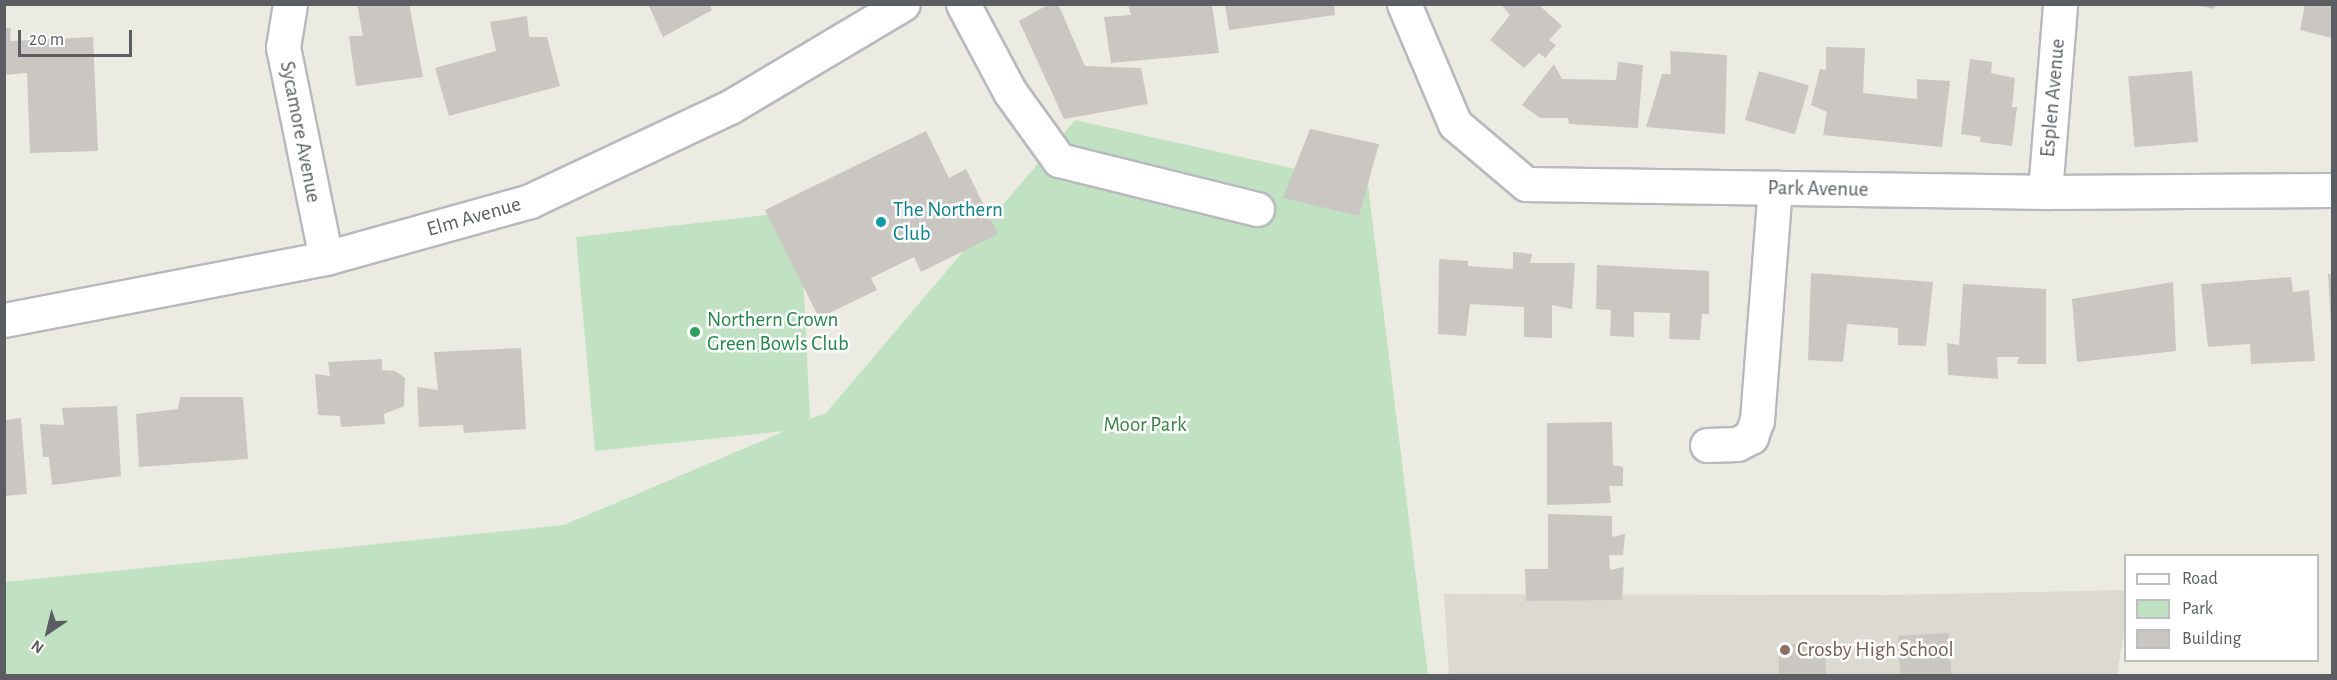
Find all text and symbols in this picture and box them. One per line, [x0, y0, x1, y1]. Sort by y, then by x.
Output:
scale bar [21, 18, 135, 56]
text: 20 m [29, 31, 64, 49]
street label: Esplen Avenue [2035, 38, 2071, 158]
street label: Sycamore Avenue [274, 59, 326, 205]
street label: Park Avenue [1767, 176, 1869, 202]
street label: Elm Avenue [424, 192, 524, 242]
place label: The Northern Club [893, 197, 1003, 247]
marker: The Northern Club [874, 215, 888, 229]
place label: Northern Crown Green Bowls Club [707, 307, 849, 357]
marker: Northern Crown Green Bowls Club [688, 325, 702, 339]
park label: Moor Park [1103, 412, 1187, 438]
legend [2124, 554, 2319, 662]
text: Road [2182, 570, 2218, 588]
text: Park [2182, 600, 2213, 618]
north arrow [18, 602, 78, 662]
text: Building [2182, 630, 2241, 648]
text: N [29, 637, 47, 656]
place label: Crosby High School [1797, 637, 1954, 663]
marker: Crosby High School [1778, 643, 1792, 657]

